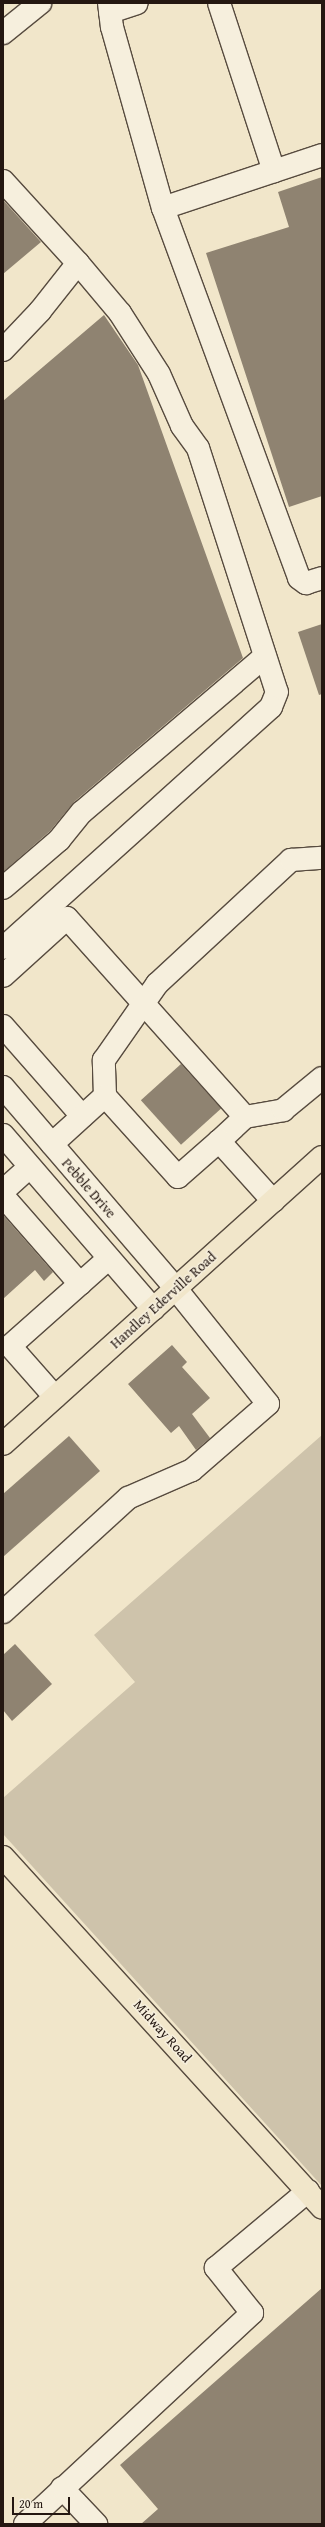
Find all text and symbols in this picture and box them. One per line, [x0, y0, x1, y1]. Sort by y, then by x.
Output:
street label: Pebble Drive [59, 1155, 119, 1221]
street label: Handley Ederville Road [107, 1248, 219, 1352]
street label: Midway Road [130, 1996, 196, 2066]
scale bar [14, 2489, 72, 2515]
text: 20 m [19, 2495, 43, 2512]

